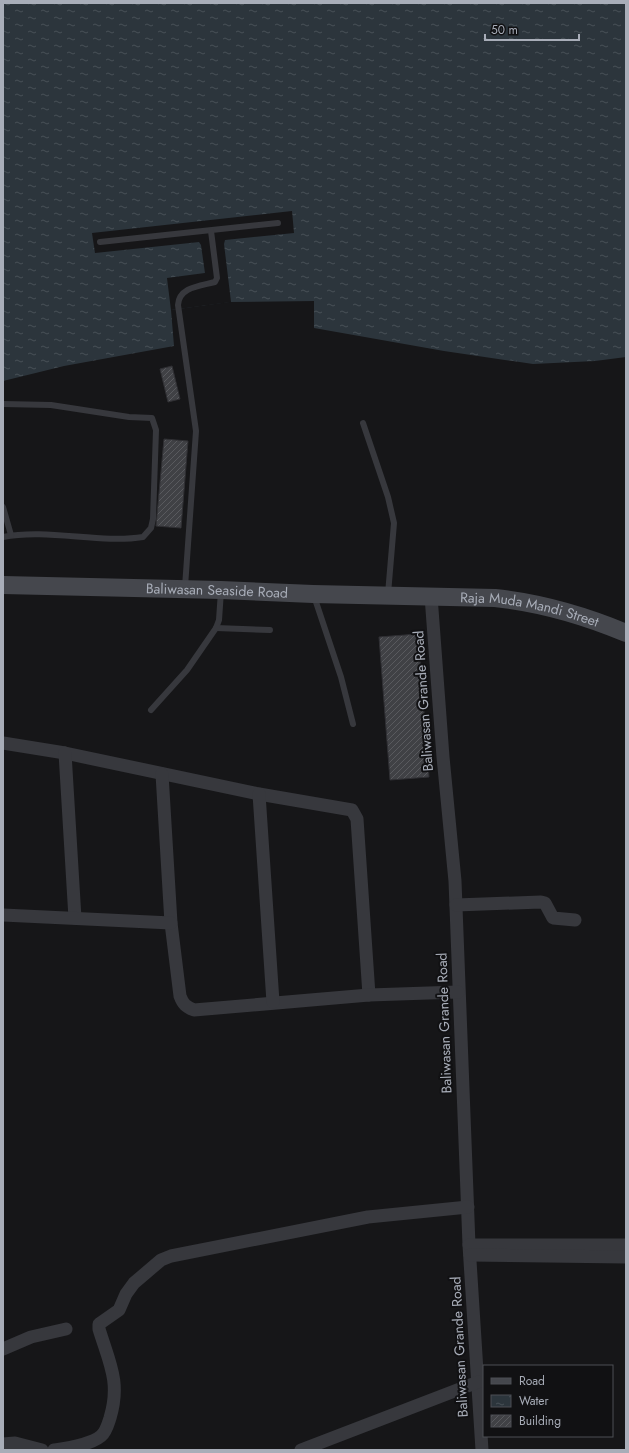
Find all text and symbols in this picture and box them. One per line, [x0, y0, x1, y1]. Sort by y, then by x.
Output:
scale bar [485, 16, 579, 42]
text: 50 m [491, 21, 518, 39]
street label: Baliwasan Seaside Road [146, 578, 288, 603]
street label: Raja Muda Mandi Street [460, 587, 602, 632]
street label: Baliwasan Grande Road [408, 630, 438, 772]
street label: Baliwasan Grande Road [432, 952, 456, 1094]
street label: Baliwasan Grande Road [445, 1276, 473, 1418]
legend [483, 1365, 613, 1437]
text: Road [519, 1372, 545, 1390]
text: Water [519, 1392, 550, 1410]
text: Building [519, 1412, 561, 1430]

